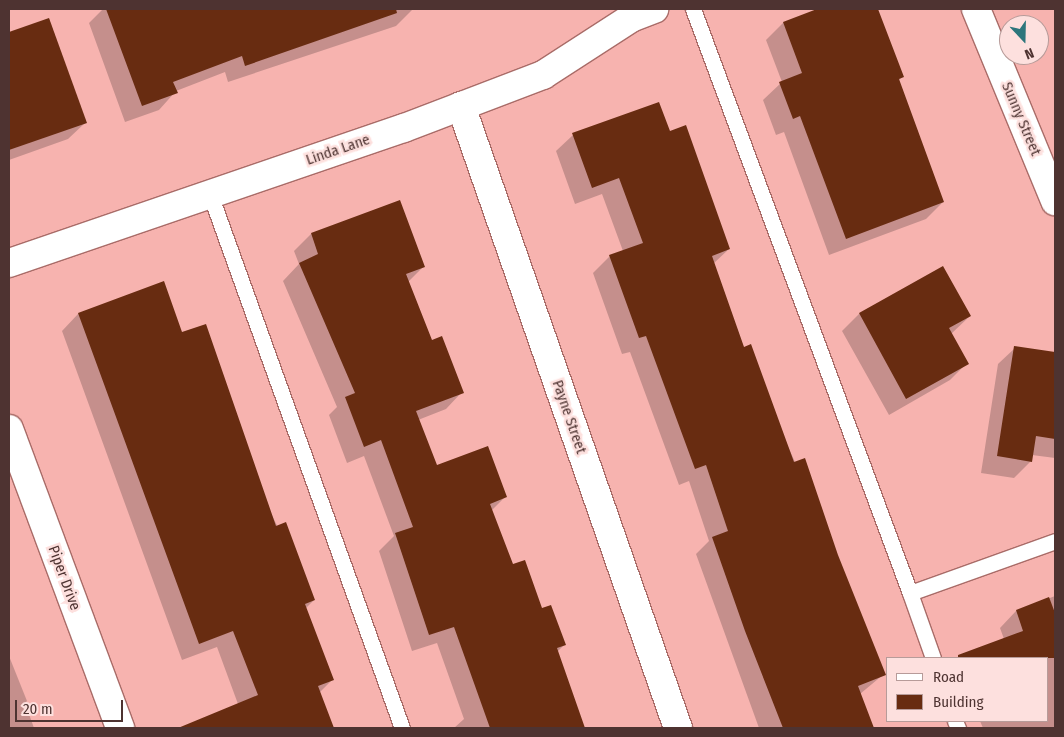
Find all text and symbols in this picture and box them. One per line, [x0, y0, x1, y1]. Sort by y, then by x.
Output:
north arrow [999, 15, 1049, 65]
text: N [1022, 44, 1036, 63]
street label: Sunny Street [997, 80, 1045, 158]
street label: Linda Lane [304, 131, 372, 169]
street label: Payne Street [548, 378, 590, 456]
street label: Piper Drive [44, 543, 84, 613]
legend [886, 657, 1049, 722]
text: Road [933, 668, 964, 686]
scale bar [18, 690, 125, 722]
text: Building [933, 693, 984, 711]
text: 20 m [23, 700, 53, 718]

